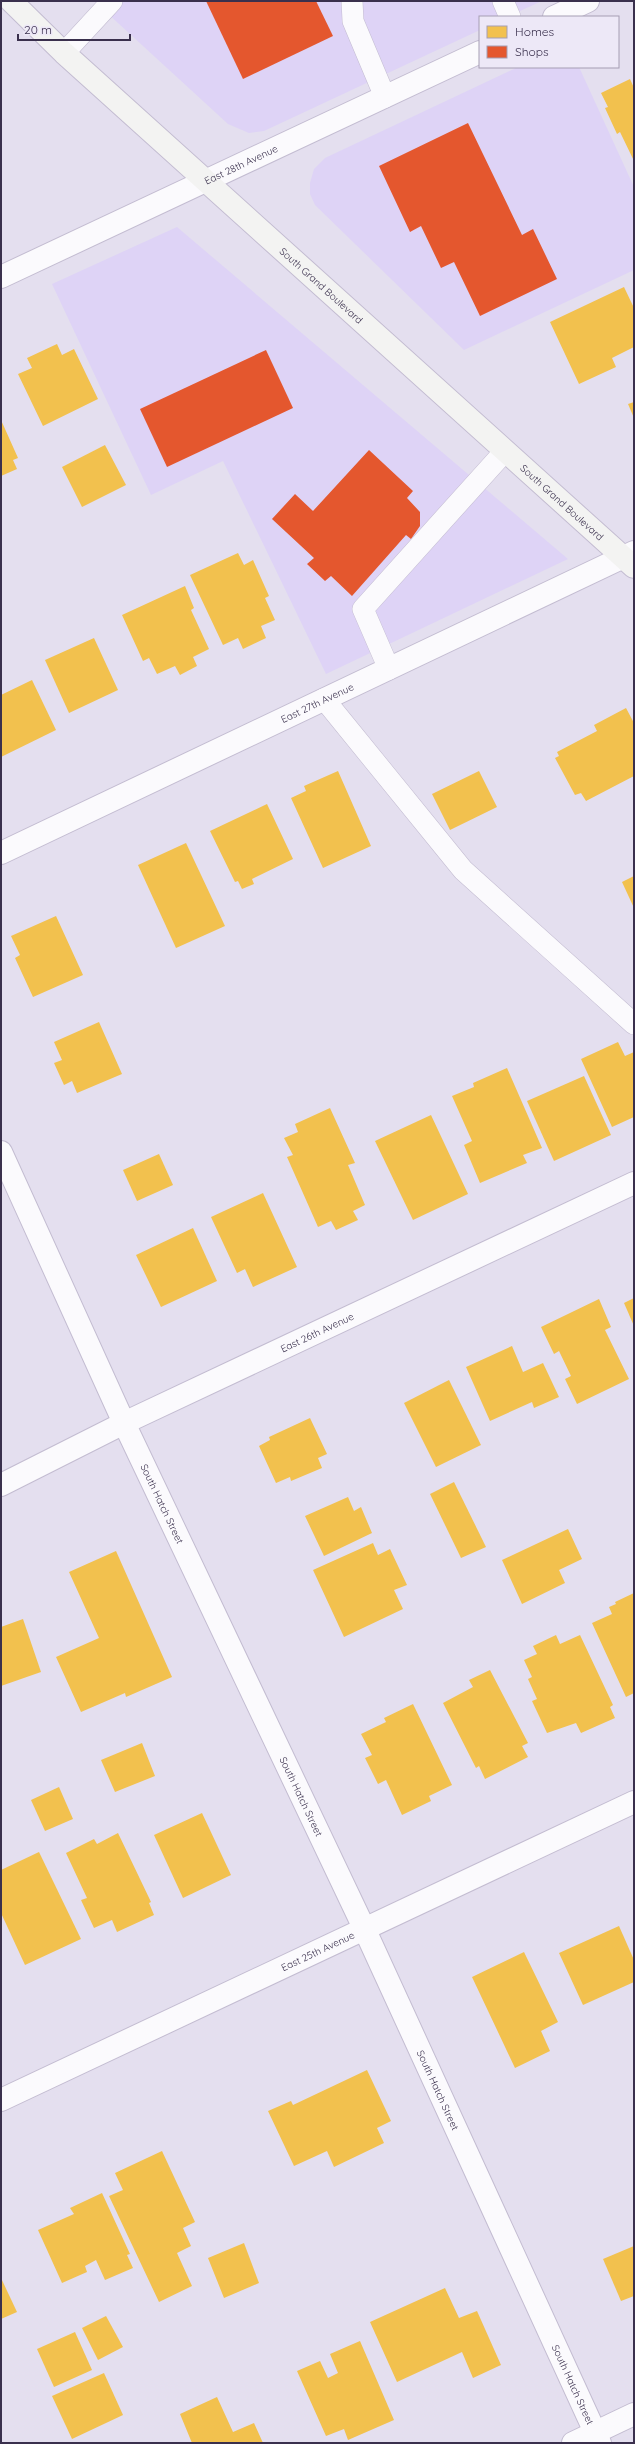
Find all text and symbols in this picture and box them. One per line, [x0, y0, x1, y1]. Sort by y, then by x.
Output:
scale bar [18, 16, 130, 42]
legend [479, 16, 619, 68]
text: 20 m [24, 22, 52, 37]
text: Homes [515, 24, 555, 39]
text: Shops [515, 44, 549, 59]
street label: East 28th Avenue [202, 142, 280, 188]
street label: South Grand Boulevard [277, 245, 365, 326]
street label: South Grand Boulevard [517, 462, 606, 543]
street label: East 27th Avenue [279, 680, 356, 726]
street label: East 26th Avenue [278, 1310, 356, 1355]
street label: South Hatch Street [137, 1462, 187, 1546]
street label: South Hatch Street [277, 1755, 326, 1839]
street label: East 25th Avenue [279, 1928, 357, 1974]
street label: South Hatch Street [414, 2048, 462, 2133]
street label: South Hatch Street [549, 2343, 597, 2428]

